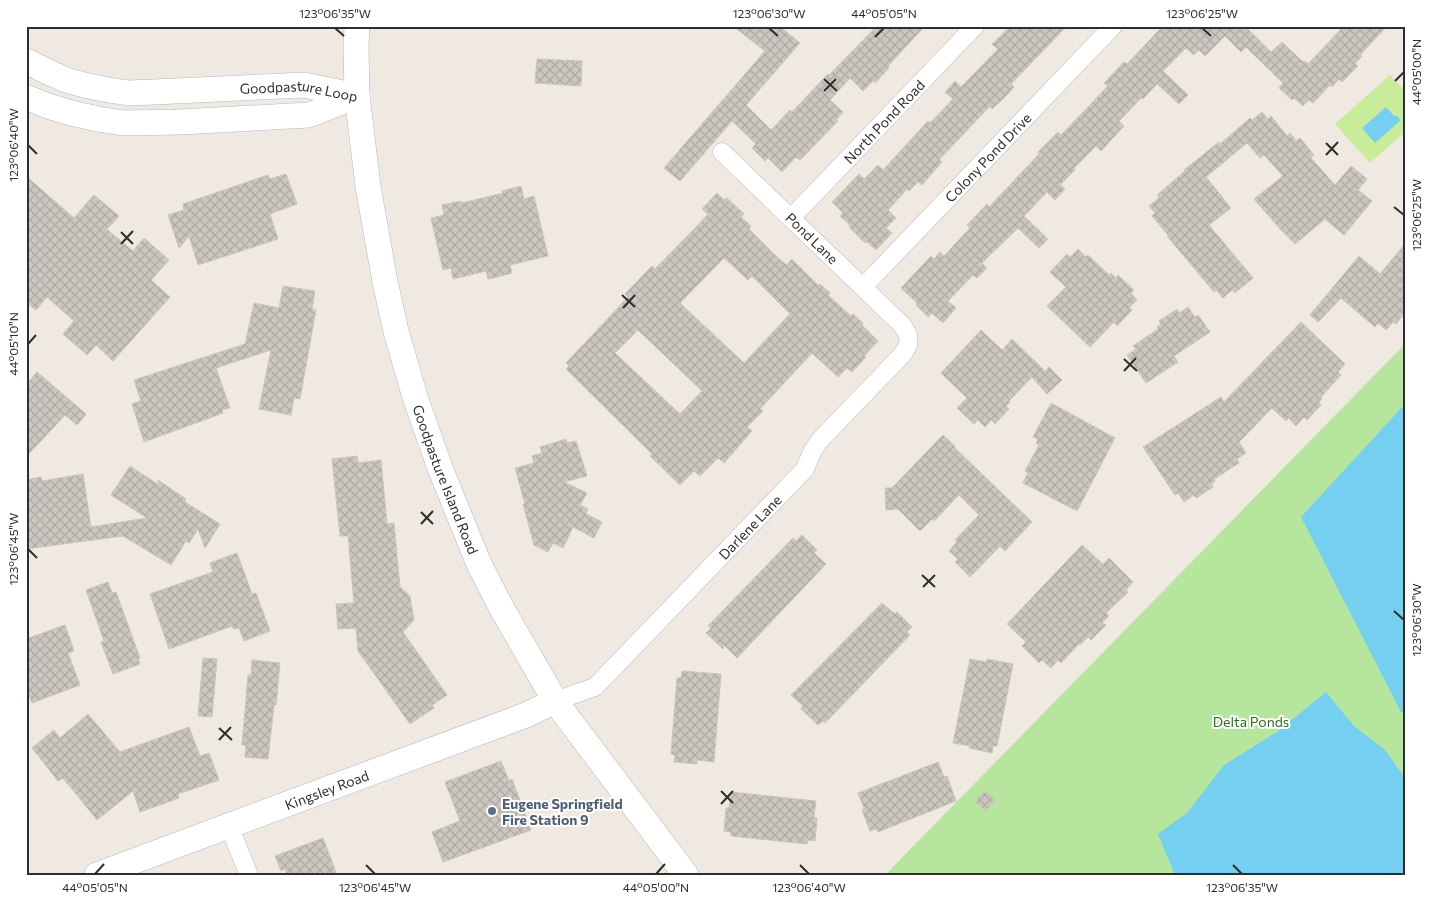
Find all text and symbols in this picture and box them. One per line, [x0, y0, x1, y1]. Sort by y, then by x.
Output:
text: 123°06'35"W [299, 6, 371, 20]
text: 123°06'30"W [732, 6, 806, 20]
text: 44°05'05"N [851, 6, 917, 20]
text: 123°06'25"W [1166, 6, 1238, 20]
text: 44°05'00"N [1409, 39, 1423, 105]
street label: Goodpasture Loop [239, 76, 359, 104]
street label: North Pond Road [840, 76, 928, 167]
text: 123°06'40"W [6, 108, 20, 182]
street label: Colony Pond Drive [941, 109, 1034, 205]
text: 123°06'25"W [1409, 179, 1423, 251]
street label: Pond Lane [782, 209, 842, 267]
text: 44°05'10"N [6, 312, 20, 376]
street label: Goodpasture Island Road [410, 402, 483, 556]
street label: Darlene Lane [715, 491, 784, 562]
text: 123°06'45"W [6, 513, 20, 585]
text: 123°06'30"W [1409, 583, 1423, 657]
park label: Delta Ponds [1213, 713, 1289, 730]
street label: Kingsley Road [282, 766, 371, 813]
place label: Eugene Springfield Fire Station 9 [502, 795, 623, 828]
marker: Eugene Springfield Fire Station 9 [486, 805, 498, 817]
text: 44°05'05"N [62, 880, 128, 894]
text: 123°06'45"W [339, 880, 411, 894]
text: 44°05'00"N [623, 880, 689, 894]
text: 123°06'40"W [772, 880, 846, 894]
text: 123°06'35"W [1206, 880, 1278, 894]

